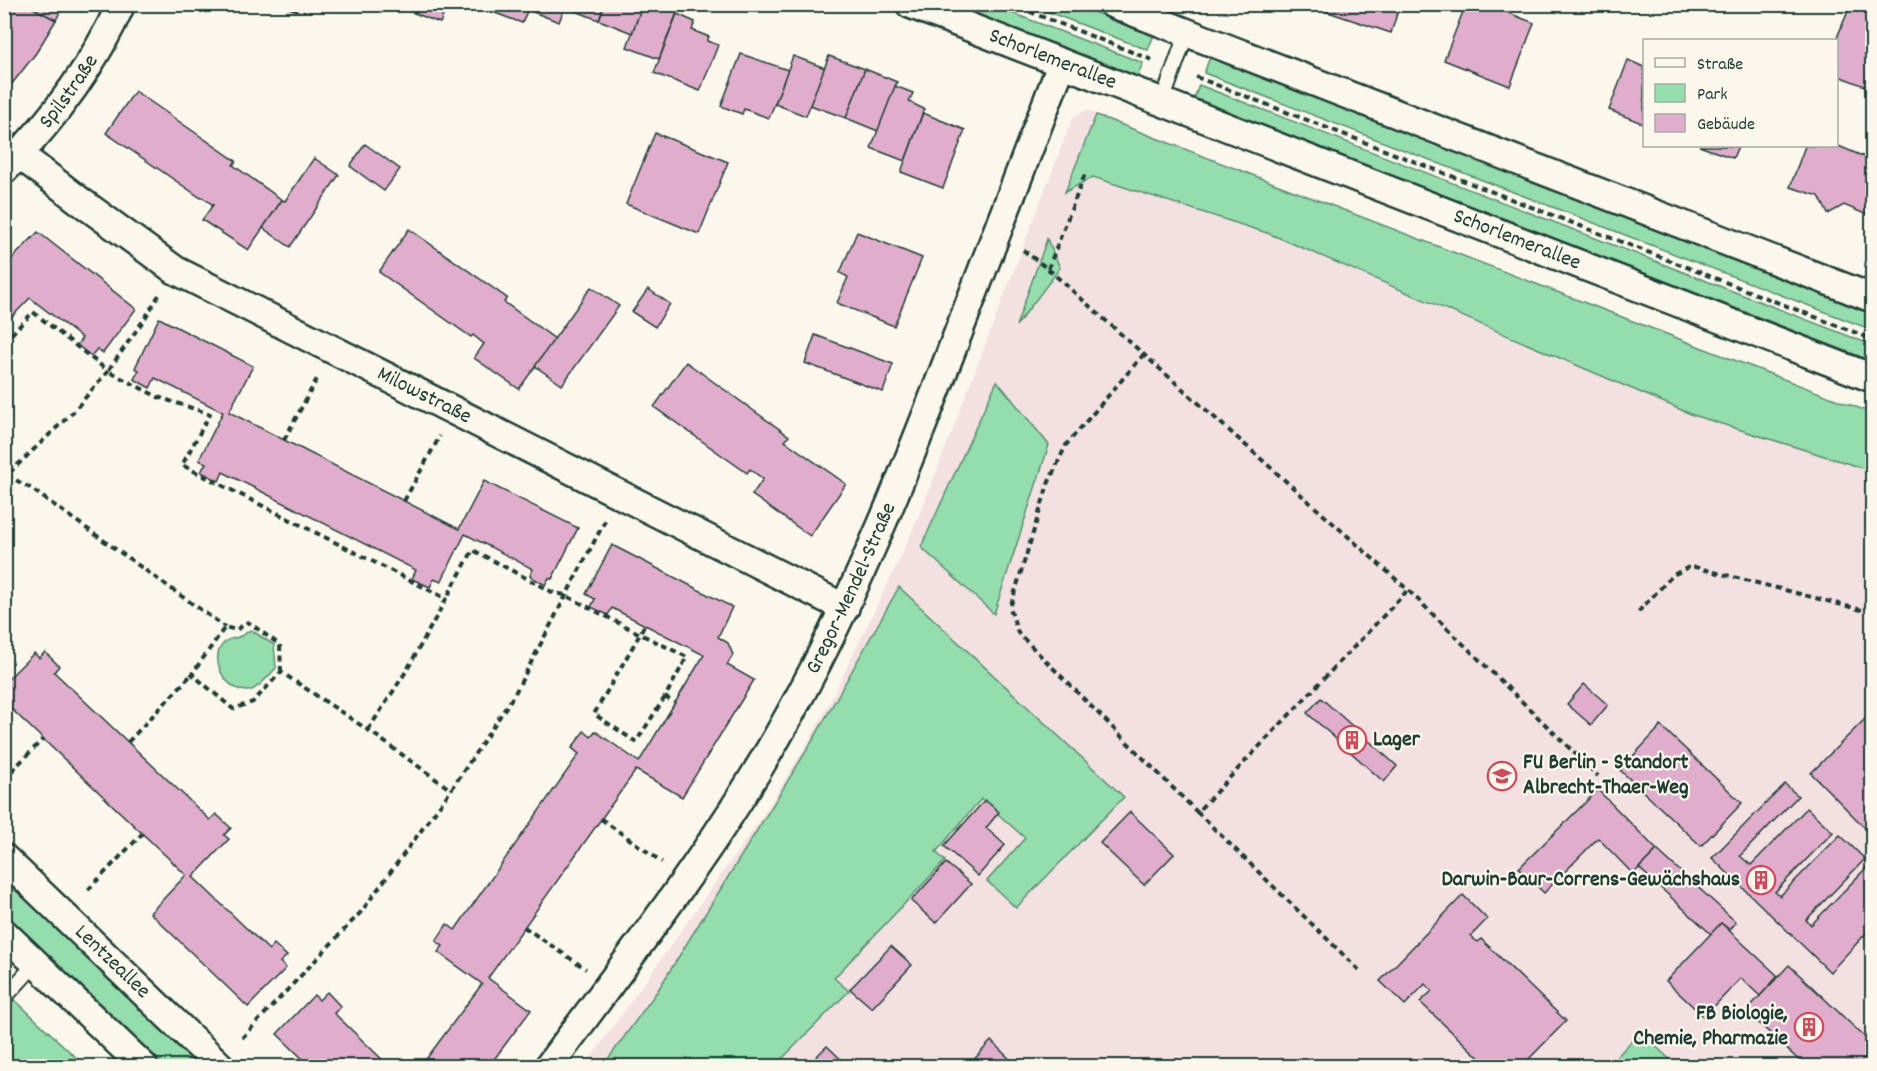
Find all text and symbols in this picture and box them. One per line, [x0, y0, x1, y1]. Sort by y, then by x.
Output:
street label: Schorlemerallee [984, 21, 1121, 98]
legend [1643, 39, 1838, 147]
street label: Spilstraße [32, 49, 107, 136]
text: Straße [1697, 53, 1743, 78]
text: Park [1697, 83, 1728, 108]
text: Gebäude [1697, 113, 1755, 138]
street label: Schorlemerallee [1448, 201, 1585, 279]
street label: Milowstraße [371, 359, 477, 433]
street label: Gregor-Mendel-Straße [798, 498, 905, 680]
building icon: Lager [1336, 724, 1368, 756]
place label: Lager [1373, 725, 1421, 756]
place label: FU Berlin - Standort Albrecht-Thaer-Weg [1523, 748, 1689, 804]
school or university icon: FU Berlin - Standort Albrecht-Thaer-Weg [1486, 760, 1518, 792]
building icon: Darwin-Baur-Correns-Gewächshaus [1745, 864, 1777, 896]
place label: Darwin-Baur-Correns-Gewächshaus [1442, 865, 1740, 896]
street label: Lentzeallee [67, 918, 157, 1006]
place label: FB Biologie, Chemie, Pharmazie [1633, 999, 1788, 1055]
building icon: FB Biologie, Chemie, Pharmazie [1793, 1011, 1825, 1043]

